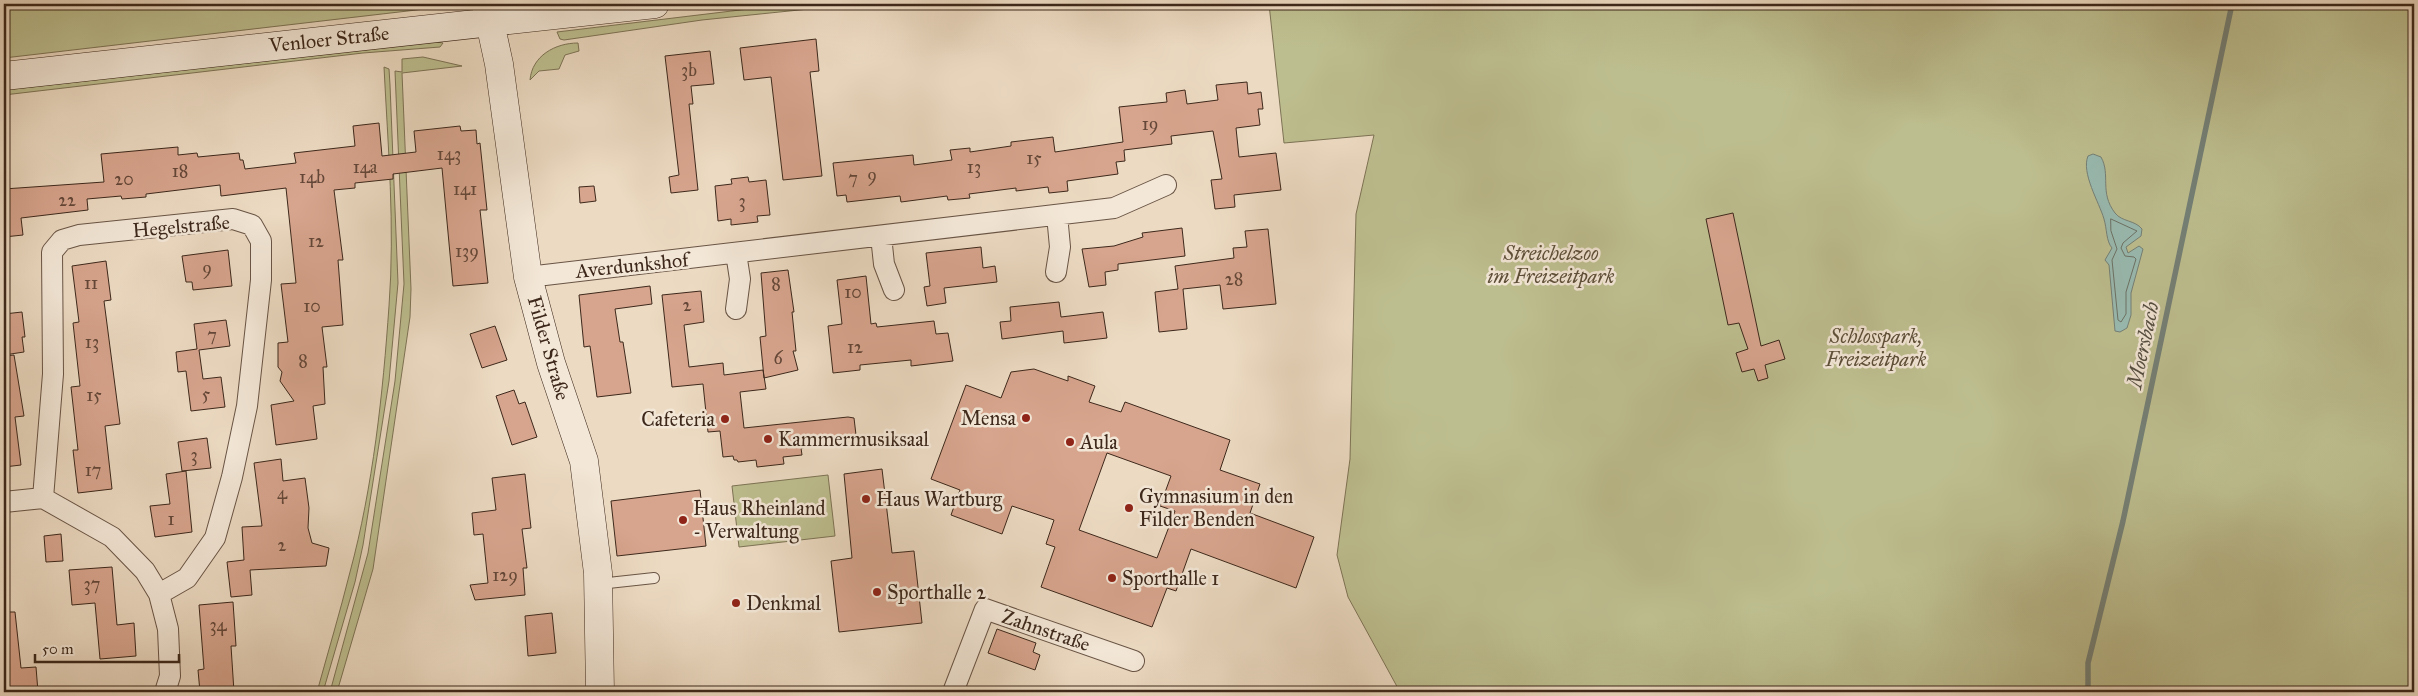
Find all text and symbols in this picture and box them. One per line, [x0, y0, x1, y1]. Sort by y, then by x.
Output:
street label: Venloer Straße [267, 21, 390, 57]
house number: 3b [681, 59, 697, 81]
house number: 19 [1142, 113, 1158, 135]
house number: 143 [437, 143, 461, 165]
house number: 15 [1026, 147, 1042, 169]
house number: 14a [353, 156, 378, 178]
house number: 13 [967, 156, 981, 178]
house number: 18 [172, 160, 188, 182]
house number: 9 [867, 164, 877, 186]
house number: 14b [299, 166, 325, 188]
house number: 7 [848, 167, 858, 189]
house number: 20 [114, 168, 134, 190]
house number: 141 [453, 178, 477, 200]
house number: 22 [58, 189, 76, 211]
house number: 3 [738, 190, 746, 212]
street label: Hegelstraße [131, 210, 231, 243]
house number: 12 [308, 230, 324, 252]
house number: 139 [455, 240, 479, 262]
park label: Streichelzoo im Freizeitpark [1487, 241, 1615, 289]
street label: Averdunkshof [573, 247, 693, 283]
house number: 9 [202, 257, 212, 279]
house number: 28 [1225, 268, 1243, 290]
house number: 11 [84, 272, 98, 294]
house number: 8 [771, 273, 781, 295]
house number: 10 [844, 281, 862, 303]
street label: Filder Straße [523, 293, 575, 403]
house number: 2 [683, 294, 692, 316]
house number: 10 [303, 295, 321, 317]
water label: Moersbach [2121, 299, 2165, 393]
house number: 7 [207, 324, 217, 346]
park label: Schlosspark, Freizeitpark [1825, 324, 1926, 372]
house number: 13 [85, 331, 99, 353]
house number: 12 [847, 336, 863, 358]
house number: 6 [773, 347, 783, 369]
house number: 8 [298, 350, 308, 372]
house number: 5 [202, 383, 211, 405]
house number: 15 [86, 384, 102, 406]
place label: Mensa [961, 406, 1017, 430]
place label: Cafeteria [641, 407, 716, 431]
marker: Mensa [1020, 412, 1032, 424]
marker: Cafeteria [719, 413, 731, 425]
place label: Kammermusiksaal [778, 427, 930, 451]
place label: Aula [1079, 430, 1118, 454]
marker: Kammermusiksaal [762, 433, 774, 445]
marker: Aula [1064, 436, 1076, 448]
house number: 3 [190, 444, 198, 466]
house number: 17 [85, 459, 101, 481]
house number: 4 [277, 482, 288, 504]
place label: Gymnasium in den Filder Benden [1139, 484, 1293, 531]
place label: Haus Wartburg [876, 487, 1003, 512]
marker: Haus Wartburg [860, 493, 872, 505]
place label: Haus Rheinland - Verwaltung [693, 496, 826, 544]
marker: Gymnasium in den Filder Benden [1123, 502, 1135, 514]
house number: 1 [167, 508, 175, 530]
marker: Haus Rheinland - Verwaltung [677, 514, 689, 526]
house number: 2 [278, 534, 287, 556]
house number: 129 [492, 564, 518, 586]
place label: Sporthalle 1 [1122, 566, 1219, 590]
marker: Sporthalle 1 [1106, 572, 1118, 584]
house number: 37 [84, 573, 100, 595]
place label: Sporthalle 2 [887, 580, 986, 604]
marker: Sporthalle 2 [871, 586, 883, 598]
place label: Denkmal [746, 591, 821, 615]
marker: Denkmal [730, 597, 742, 609]
street label: Zahnstraße [999, 604, 1093, 656]
house number: 34 [209, 614, 228, 636]
scale bar [35, 631, 179, 663]
text: 50 m [42, 640, 74, 658]

